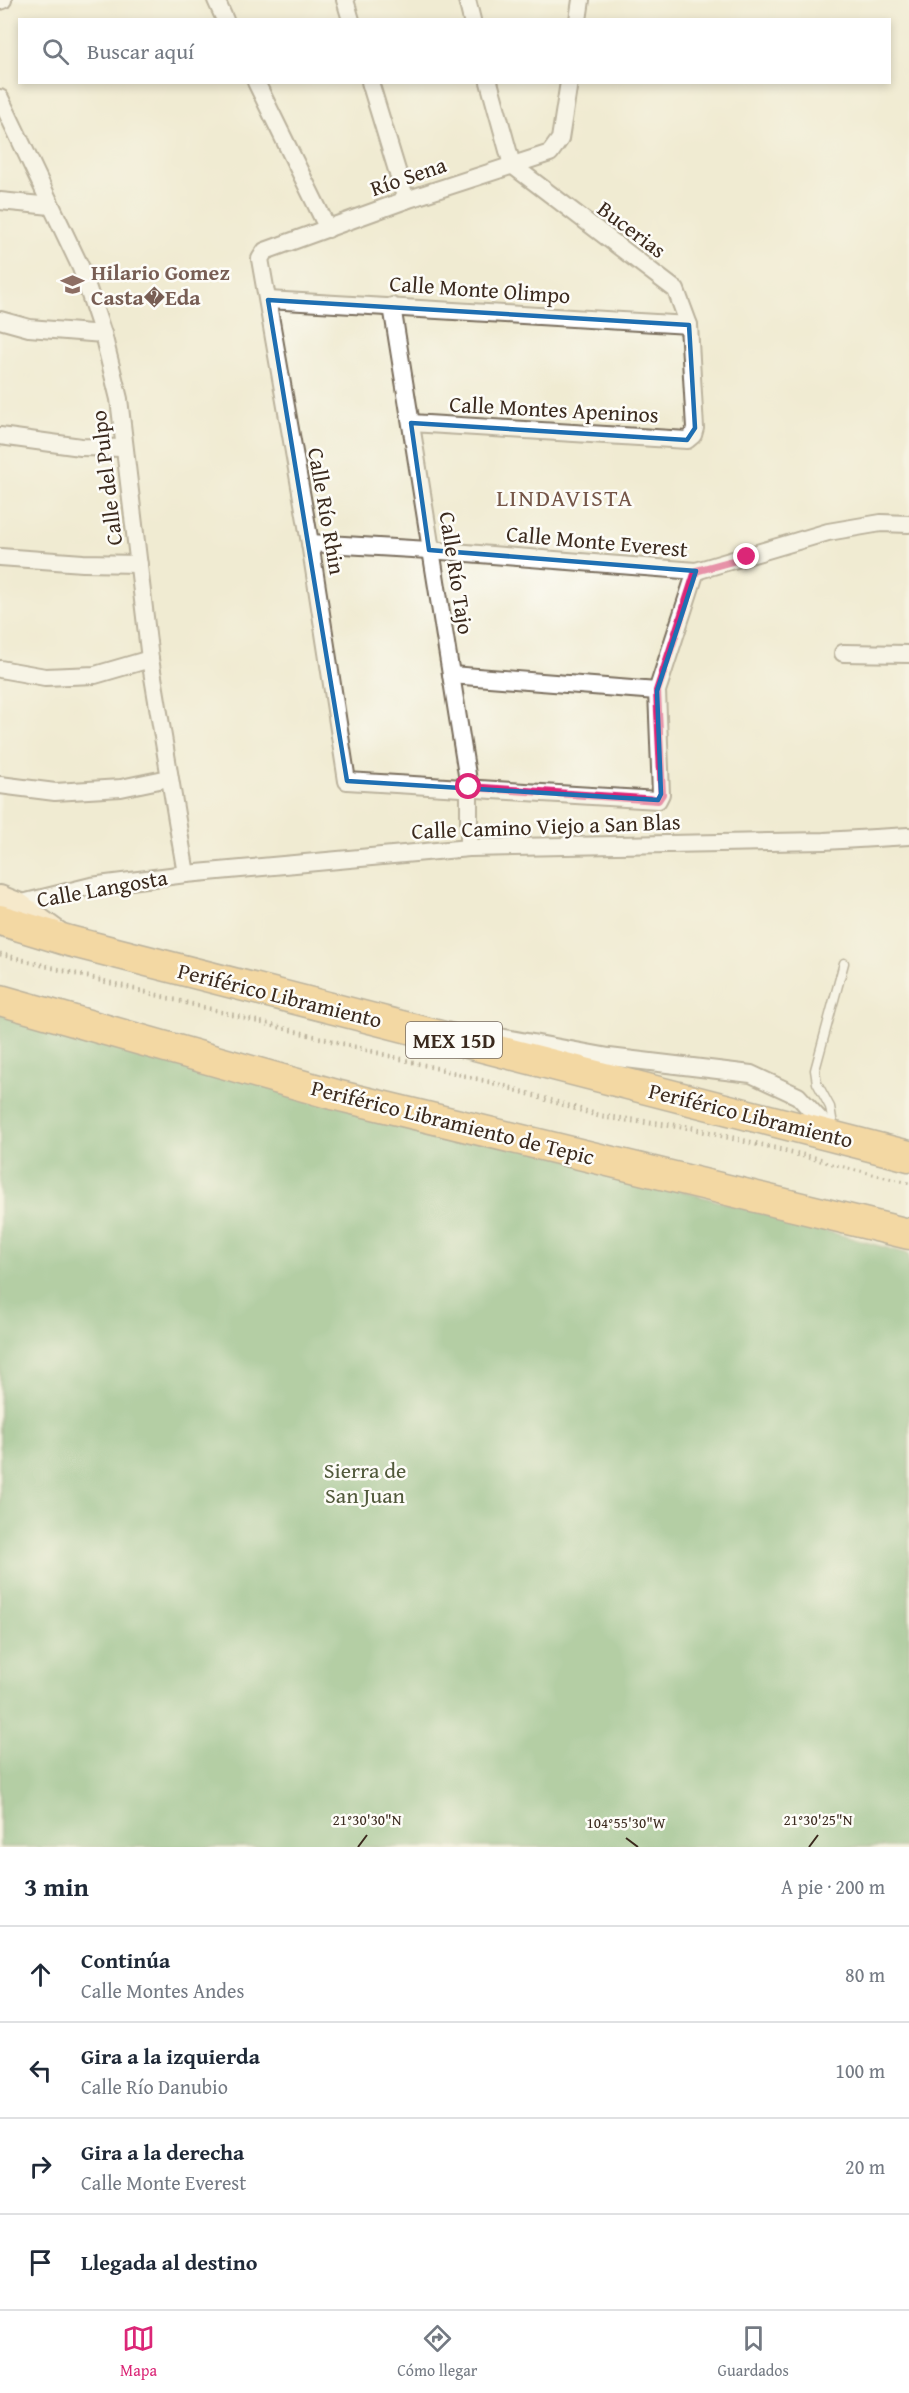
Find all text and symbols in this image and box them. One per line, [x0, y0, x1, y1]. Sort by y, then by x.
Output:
search box [18, 18, 891, 84]
icon: search [39, 35, 72, 68]
text: Buscar aquí [87, 35, 194, 67]
street label: Río Sena [366, 148, 451, 204]
street label: Bucerias [591, 193, 673, 265]
place label: Hilario Gomez Casta�Eda [91, 256, 230, 313]
street label: Calle Monte Olimpo [388, 267, 572, 311]
school or university icon: Hilario Gomez Casta�Eda [60, 272, 86, 298]
street label: Calle Montes Apeninos [449, 388, 659, 430]
street label: Calle del Pulpo [82, 409, 130, 547]
street label: Calle Río Rhin [300, 445, 354, 578]
district label: LINDAVISTA [496, 480, 634, 515]
street label: Calle Río Tajo [432, 509, 482, 637]
street label: Calle Monte Everest [505, 517, 689, 565]
route end [733, 543, 759, 569]
route start [455, 773, 481, 799]
street label: Calle Camino Viejo a San Blas [411, 805, 681, 847]
street label: Calle Langosta [34, 861, 171, 915]
street label: Periférico Libramiento [175, 954, 385, 1036]
road number: MEX 15D [406, 1022, 502, 1058]
street label: Periférico Libramiento de Tepic [308, 1071, 598, 1173]
street label: Periférico Libramiento [646, 1074, 856, 1156]
park label: Sierra de San Juan [324, 1454, 406, 1511]
text: 21°30'30"N [333, 1809, 402, 1830]
text: 21°30'25"N [784, 1809, 853, 1830]
text: 104°55'30"W [586, 1812, 666, 1833]
text: 3 min [24, 1867, 89, 1906]
text: A pie · 200 m [781, 1872, 885, 1901]
text: Continúa [81, 1944, 170, 1976]
icon: ahead [24, 1958, 57, 1991]
text: 80 m [845, 1960, 885, 1989]
text: Calle Montes Andes [81, 1976, 244, 2005]
text: Gira a la izquierda [81, 2040, 260, 2072]
icon: left [24, 2054, 57, 2087]
text: 100 m [835, 2056, 885, 2085]
text: Calle Río Danubio [81, 2072, 228, 2101]
text: Gira a la derecha [81, 2136, 244, 2168]
icon: right [24, 2150, 57, 2183]
text: 20 m [845, 2152, 885, 2181]
text: Calle Monte Everest [81, 2168, 246, 2197]
icon: arrive [24, 2246, 57, 2279]
text: Llegada al destino [81, 2246, 257, 2278]
tab: Mapa [120, 2322, 157, 2382]
tab: Cómo llegar [397, 2322, 477, 2382]
tab: Guardados [718, 2322, 789, 2382]

